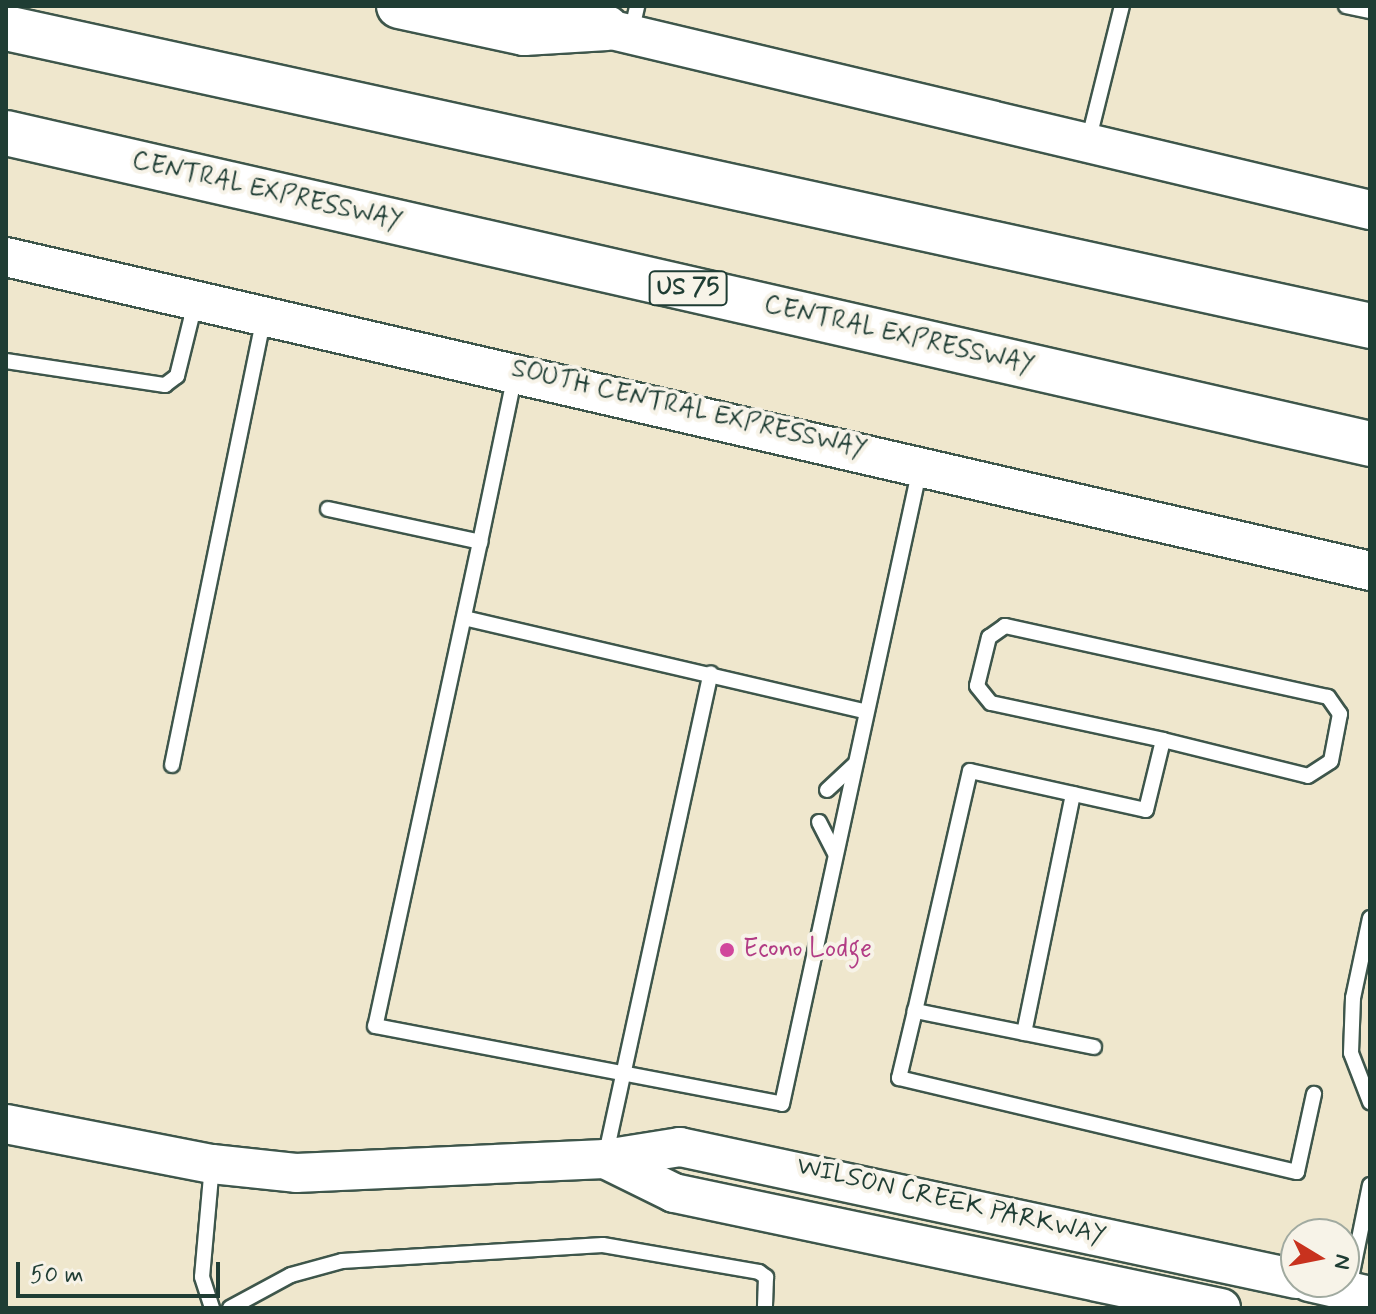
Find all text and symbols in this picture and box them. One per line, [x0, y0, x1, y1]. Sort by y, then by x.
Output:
street label: CENTRAL EXPRESSWAY [124, 145, 410, 239]
road number: US 75 [648, 268, 728, 308]
street label: CENTRAL EXPRESSWAY [756, 289, 1042, 383]
street label: SOUTH CENTRAL EXPRESSWAY [504, 353, 874, 467]
place label: Econo Lodge [743, 934, 875, 966]
marker: Econo Lodge [718, 941, 736, 959]
street label: WILSON CREEK PARKWAY [797, 1152, 1105, 1252]
north arrow [1280, 1218, 1360, 1298]
scale bar [20, 1246, 224, 1296]
text: N [1327, 1252, 1357, 1271]
text: 50 m [30, 1260, 84, 1291]

